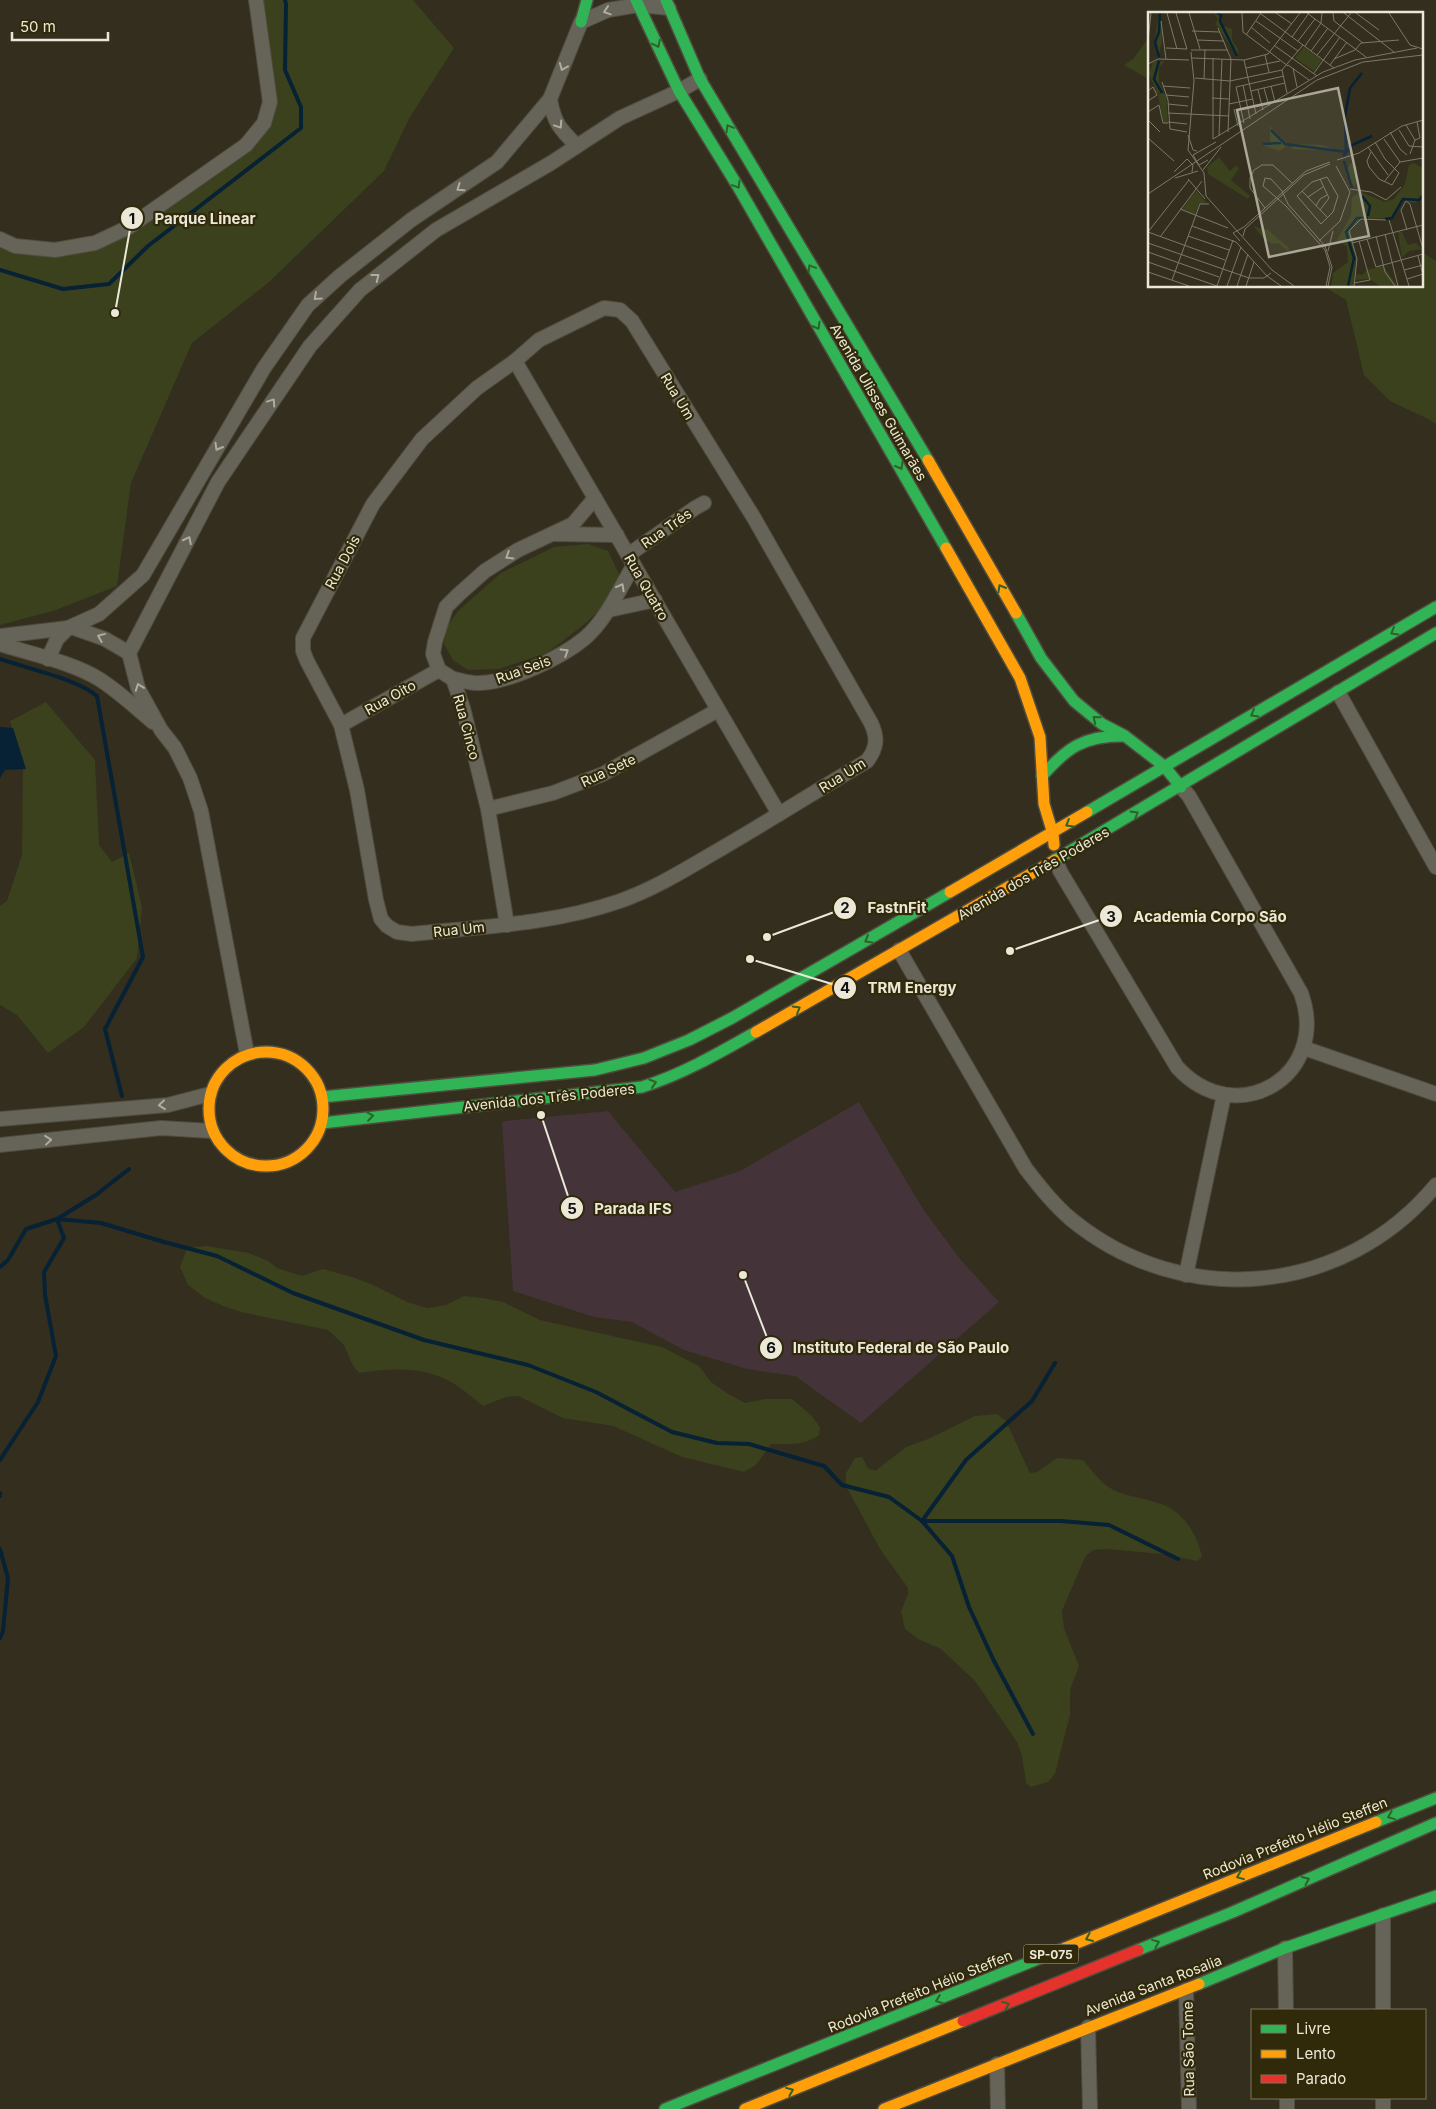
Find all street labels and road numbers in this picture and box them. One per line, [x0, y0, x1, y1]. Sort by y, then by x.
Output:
street label: Avenida Ulisses Guimarães [827, 320, 931, 484]
street label: Rua Um [657, 369, 699, 423]
street label: Rua Três [637, 504, 695, 552]
street label: Rua Dois [321, 532, 363, 592]
street label: Rua Quatro [621, 551, 673, 623]
street label: Rua Seis [493, 651, 553, 687]
street label: Rua Oito [361, 676, 419, 718]
street label: Rua Cinco [450, 692, 484, 762]
street label: Rua Sete [578, 750, 638, 790]
street label: Rua Um [816, 754, 868, 796]
street label: Avenida dos Três Poderes [954, 823, 1112, 923]
street label: Rua Um [432, 918, 486, 940]
street label: Avenida dos Três Poderes [463, 1080, 635, 1114]
street label: Rodovia Prefeito Hélio Steffen [1200, 1793, 1390, 1883]
road number: SP-075 [1024, 1945, 1078, 1964]
street label: Rodovia Prefeito Hélio Steffen [825, 1946, 1015, 2036]
street label: Avenida Santa Rosalia [1082, 1951, 1224, 2019]
street label: Rua São Tome [1179, 2001, 1197, 2097]

